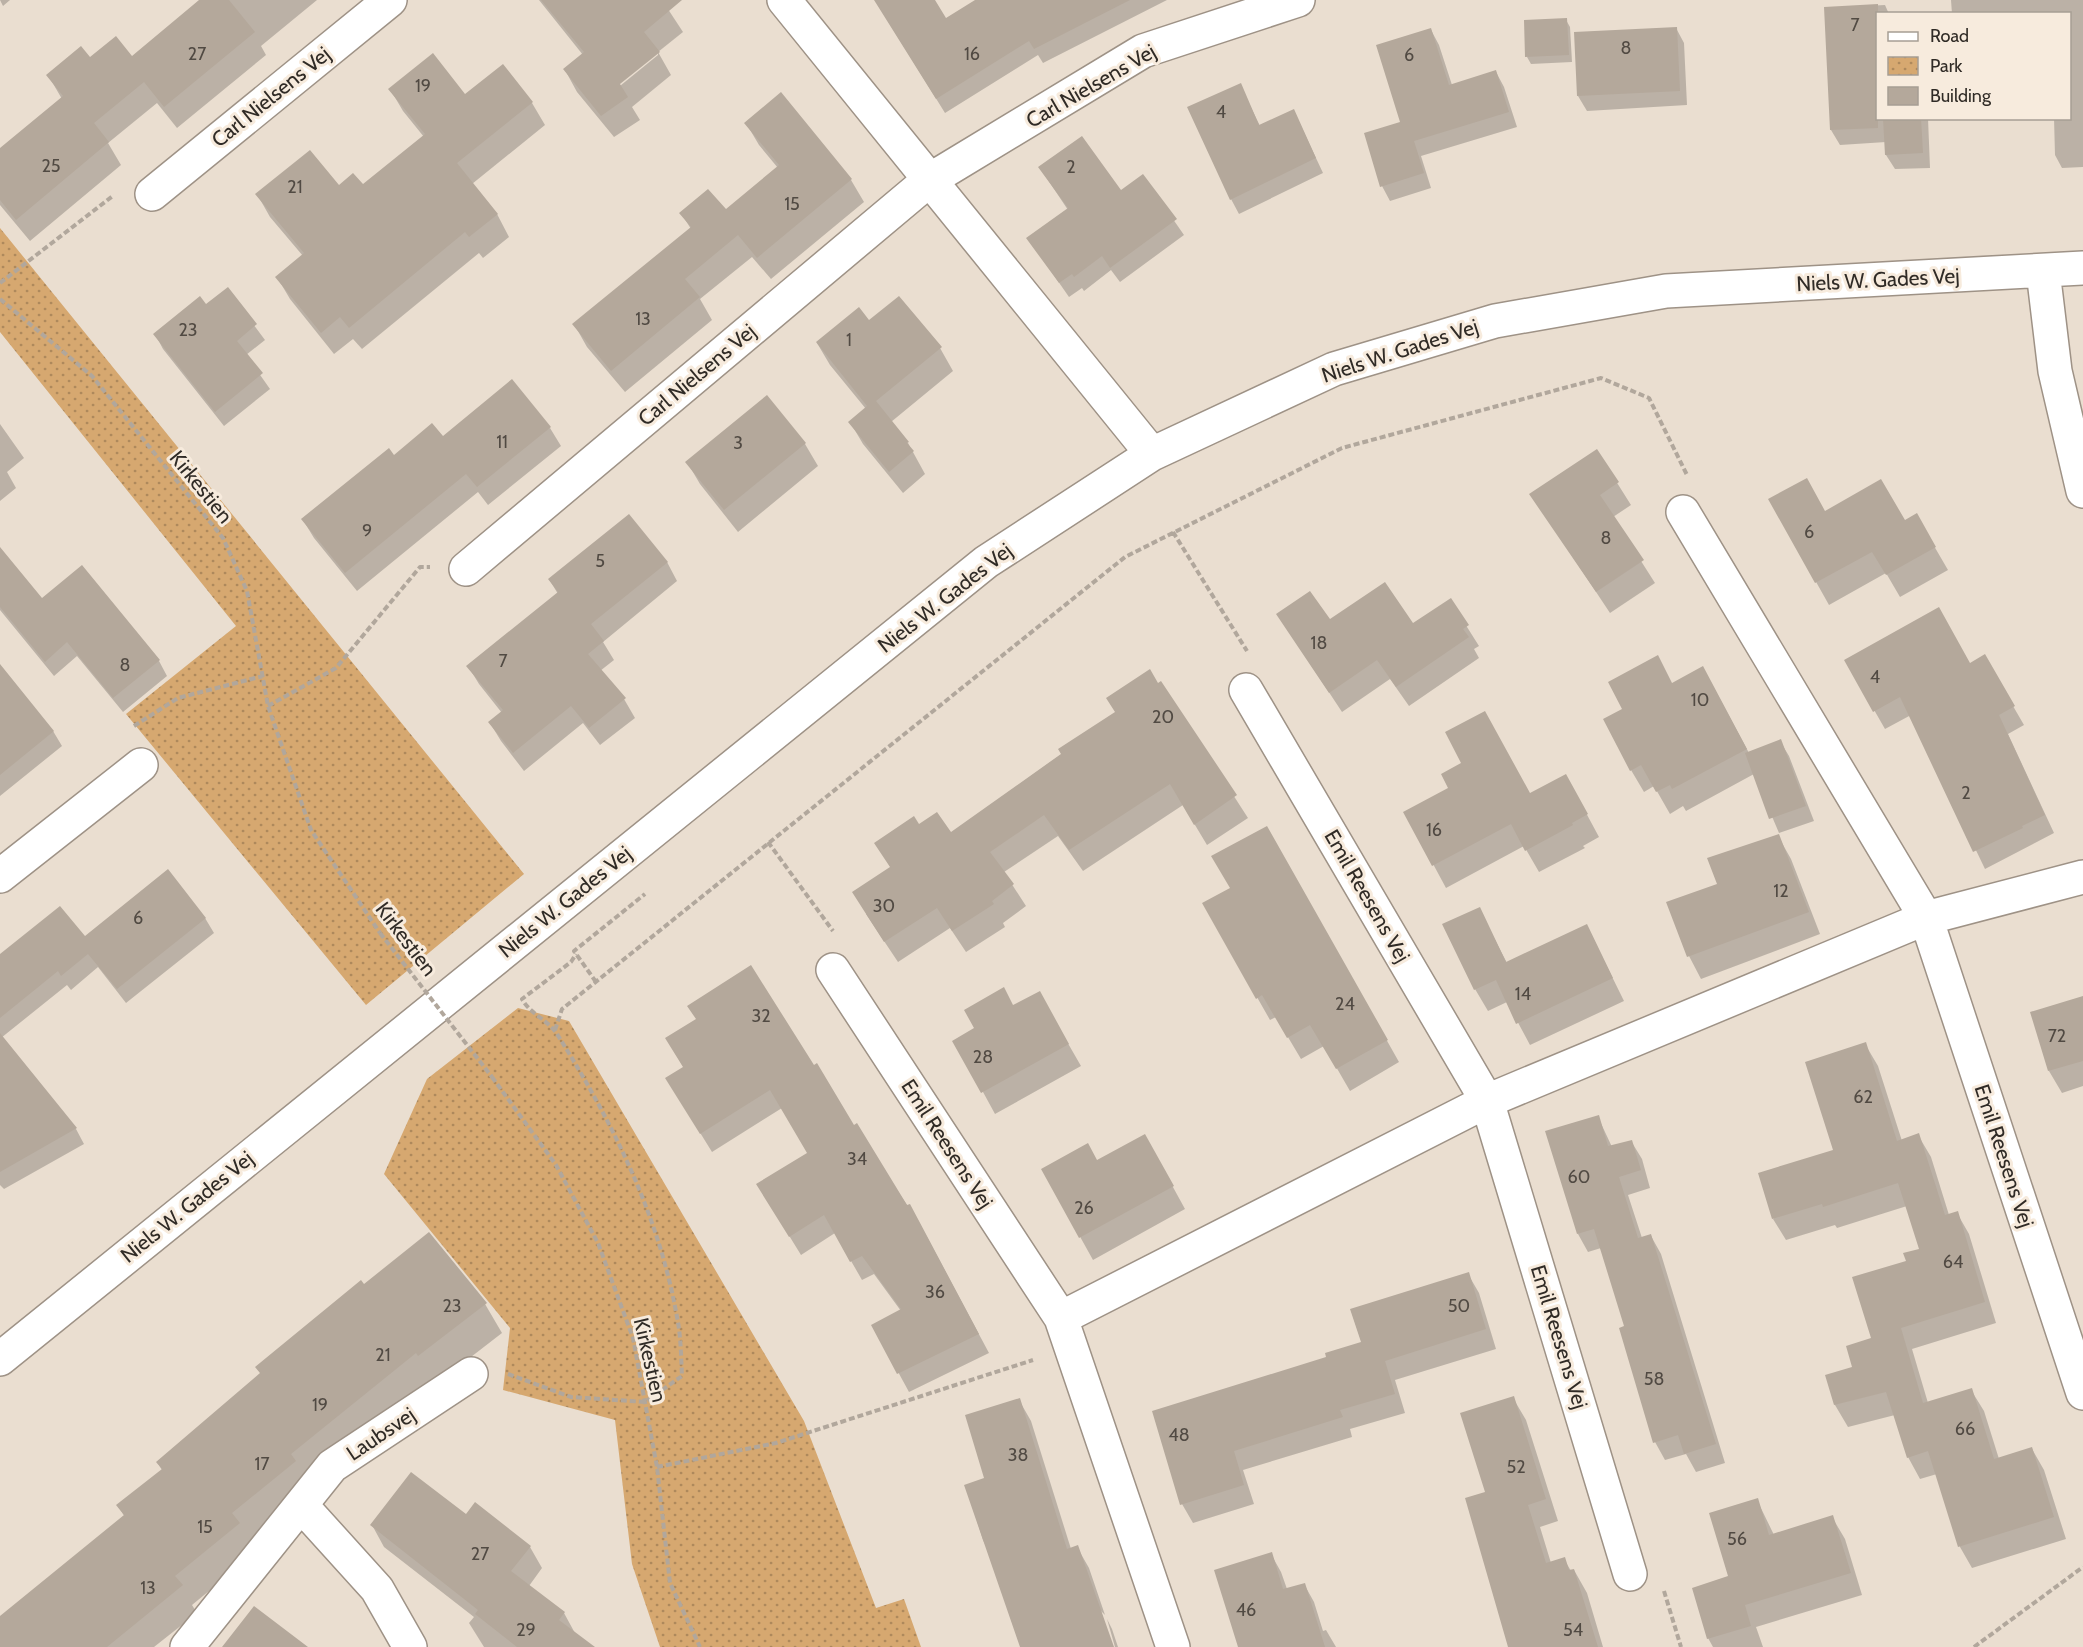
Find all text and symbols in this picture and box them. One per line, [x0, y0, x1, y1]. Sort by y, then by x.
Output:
legend [1876, 12, 2071, 120]
house number: 7 [1850, 14, 1860, 36]
text: Road [1930, 25, 1969, 47]
house number: 8 [1621, 37, 1631, 59]
street label: Carl Nielsens Vej [1022, 38, 1160, 134]
street label: Carl Nielsens Vej [206, 41, 336, 153]
house number: 27 [188, 43, 206, 65]
house number: 16 [964, 43, 980, 65]
house number: 6 [1404, 44, 1414, 66]
text: Park [1930, 55, 1963, 77]
house number: 19 [415, 75, 431, 97]
text: Building [1930, 85, 1992, 107]
house number: 4 [1216, 101, 1226, 123]
house number: 25 [41, 155, 61, 177]
house number: 2 [1066, 156, 1076, 178]
house number: 21 [287, 176, 303, 198]
house number: 15 [784, 193, 800, 215]
street label: Niels W. Gades Vej [1796, 263, 1960, 297]
house number: 13 [635, 308, 651, 330]
street label: Niels W. Gades Vej [1318, 313, 1482, 389]
street label: Carl Nielsens Vej [633, 318, 761, 432]
house number: 23 [178, 319, 198, 341]
house number: 1 [846, 329, 852, 351]
house number: 11 [496, 431, 508, 453]
house number: 3 [733, 432, 743, 454]
street label: Kirkestien [165, 445, 238, 528]
house number: 9 [362, 520, 372, 542]
house number: 6 [1804, 521, 1814, 543]
house number: 8 [1601, 527, 1611, 549]
street label: Niels W. Gades Vej [873, 537, 1017, 659]
house number: 5 [595, 550, 605, 572]
house number: 18 [1311, 632, 1327, 654]
house number: 7 [498, 650, 508, 672]
house number: 8 [120, 654, 130, 676]
house number: 4 [1870, 666, 1880, 688]
house number: 10 [1691, 689, 1709, 711]
house number: 20 [1152, 706, 1174, 728]
house number: 2 [1961, 782, 1971, 804]
house number: 16 [1426, 819, 1442, 841]
street label: Emil Reesens Vej [1318, 825, 1416, 967]
street label: Niels W. Gades Vej [493, 841, 637, 963]
house number: 12 [1773, 880, 1789, 902]
house number: 30 [873, 895, 895, 917]
street label: Kirkestien [371, 897, 442, 981]
house number: 6 [133, 907, 143, 929]
house number: 14 [1515, 983, 1531, 1005]
house number: 24 [1335, 993, 1355, 1015]
house number: 32 [751, 1005, 771, 1027]
house number: 72 [2048, 1025, 2066, 1047]
house number: 28 [973, 1046, 993, 1068]
street label: Emil Reesens Vej [895, 1074, 999, 1214]
street label: Emil Reesens Vej [1969, 1081, 2039, 1231]
house number: 62 [1853, 1086, 1873, 1108]
street label: Niels W. Gades Vej [115, 1146, 259, 1268]
house number: 34 [847, 1148, 867, 1170]
house number: 60 [1568, 1166, 1590, 1188]
house number: 26 [1074, 1197, 1094, 1219]
house number: 64 [1943, 1251, 1963, 1273]
street label: Emil Reesens Vej [1525, 1262, 1593, 1412]
house number: 36 [925, 1281, 945, 1303]
house number: 23 [442, 1295, 462, 1317]
house number: 50 [1448, 1295, 1470, 1317]
street label: Kirkestien [629, 1315, 672, 1405]
house number: 21 [375, 1344, 391, 1366]
house number: 58 [1644, 1368, 1664, 1390]
house number: 19 [312, 1394, 328, 1416]
street label: Laubsvej [342, 1402, 420, 1466]
house number: 66 [1955, 1418, 1975, 1440]
house number: 48 [1168, 1424, 1190, 1446]
house number: 38 [1008, 1444, 1028, 1466]
house number: 17 [255, 1453, 269, 1475]
house number: 52 [1506, 1456, 1526, 1478]
house number: 15 [197, 1516, 213, 1538]
house number: 56 [1727, 1528, 1747, 1550]
house number: 27 [471, 1543, 489, 1565]
house number: 13 [140, 1577, 156, 1599]
house number: 46 [1236, 1599, 1256, 1621]
house number: 29 [516, 1619, 536, 1641]
house number: 54 [1563, 1619, 1583, 1641]

